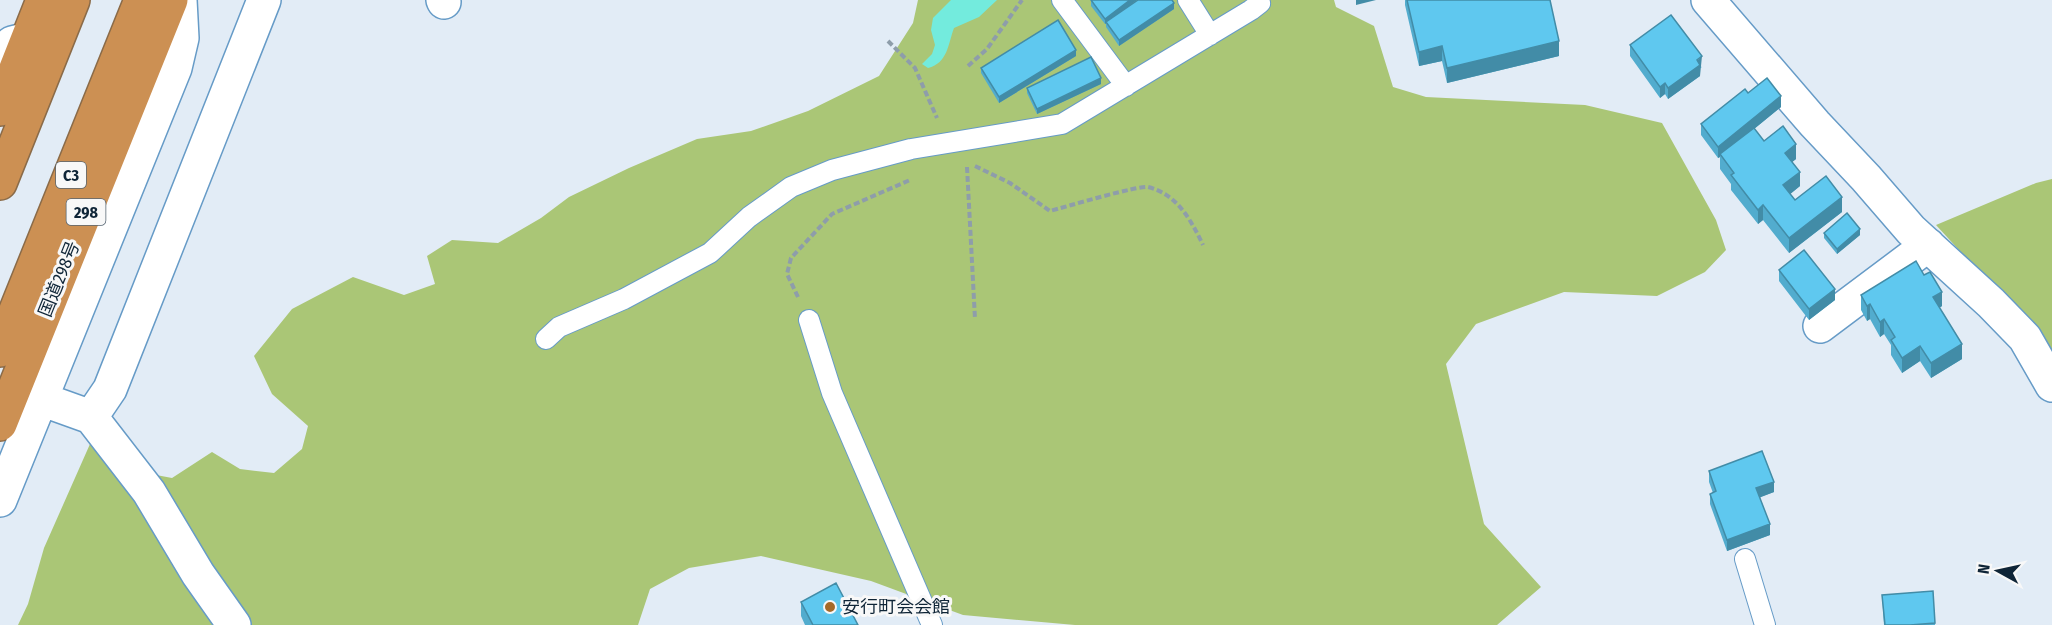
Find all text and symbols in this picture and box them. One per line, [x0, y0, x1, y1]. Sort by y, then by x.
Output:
road number: C3 [56, 162, 86, 188]
road number: 298 [66, 199, 106, 225]
street label: 国道298号 [34, 238, 84, 320]
north arrow [1968, 541, 2028, 601]
text: N [1974, 563, 1994, 575]
place label: 安行町会会館 [842, 596, 950, 618]
marker: 安行町会会館 [823, 600, 837, 614]

